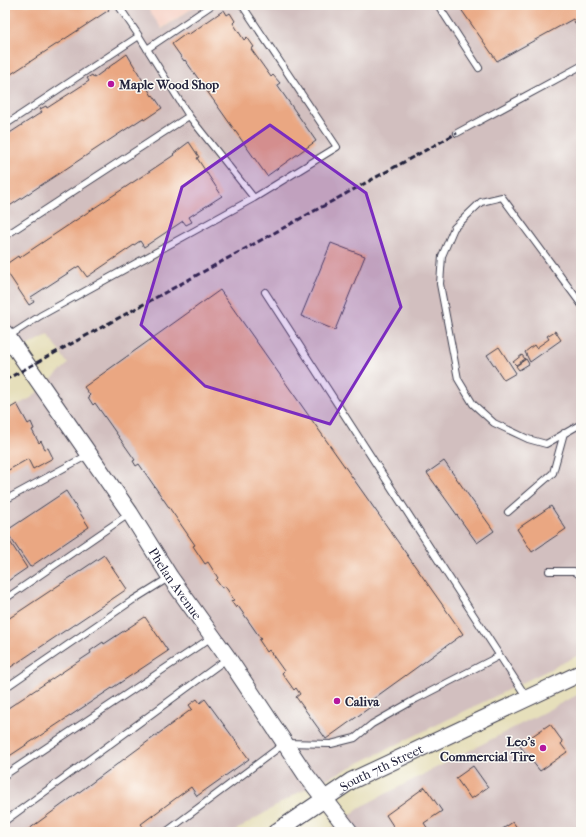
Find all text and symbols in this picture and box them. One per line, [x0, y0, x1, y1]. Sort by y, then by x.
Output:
place label: Maple Wood Shop [118, 77, 219, 93]
marker: Maple Wood Shop [106, 79, 116, 89]
street label: Phelan Avenue [146, 545, 205, 623]
place label: Caliva [345, 694, 380, 709]
marker: Caliva [332, 696, 342, 706]
place label: Leo's Commercial Tire [440, 734, 536, 764]
street label: South 7th Street [337, 741, 426, 794]
marker: Leo's Commercial Tire [538, 743, 548, 753]

